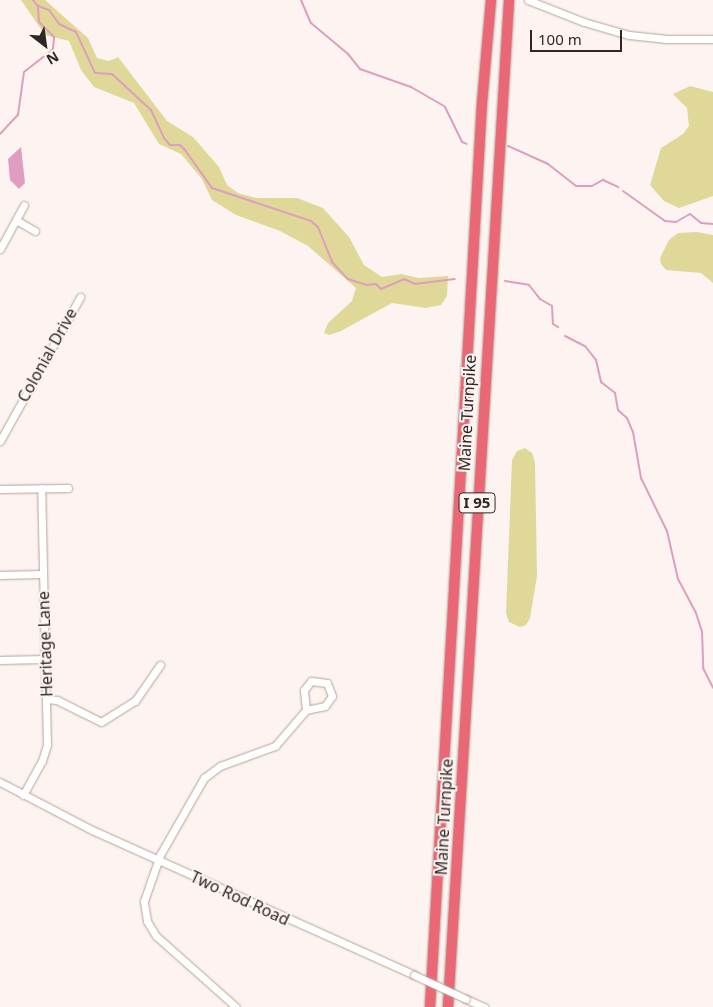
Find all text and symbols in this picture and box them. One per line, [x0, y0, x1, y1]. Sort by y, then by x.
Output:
north arrow [20, 20, 70, 70]
scale bar [533, 20, 626, 52]
text: 100 m [538, 29, 582, 49]
text: N [43, 47, 62, 69]
street label: Colonial Drive [13, 305, 81, 405]
street label: Maine Turnpike [454, 354, 480, 472]
road number: I 95 [458, 490, 496, 516]
street label: Heritage Lane [34, 591, 56, 697]
street label: Maine Turnpike [431, 758, 457, 876]
street label: Two Rod Road [187, 867, 293, 929]

